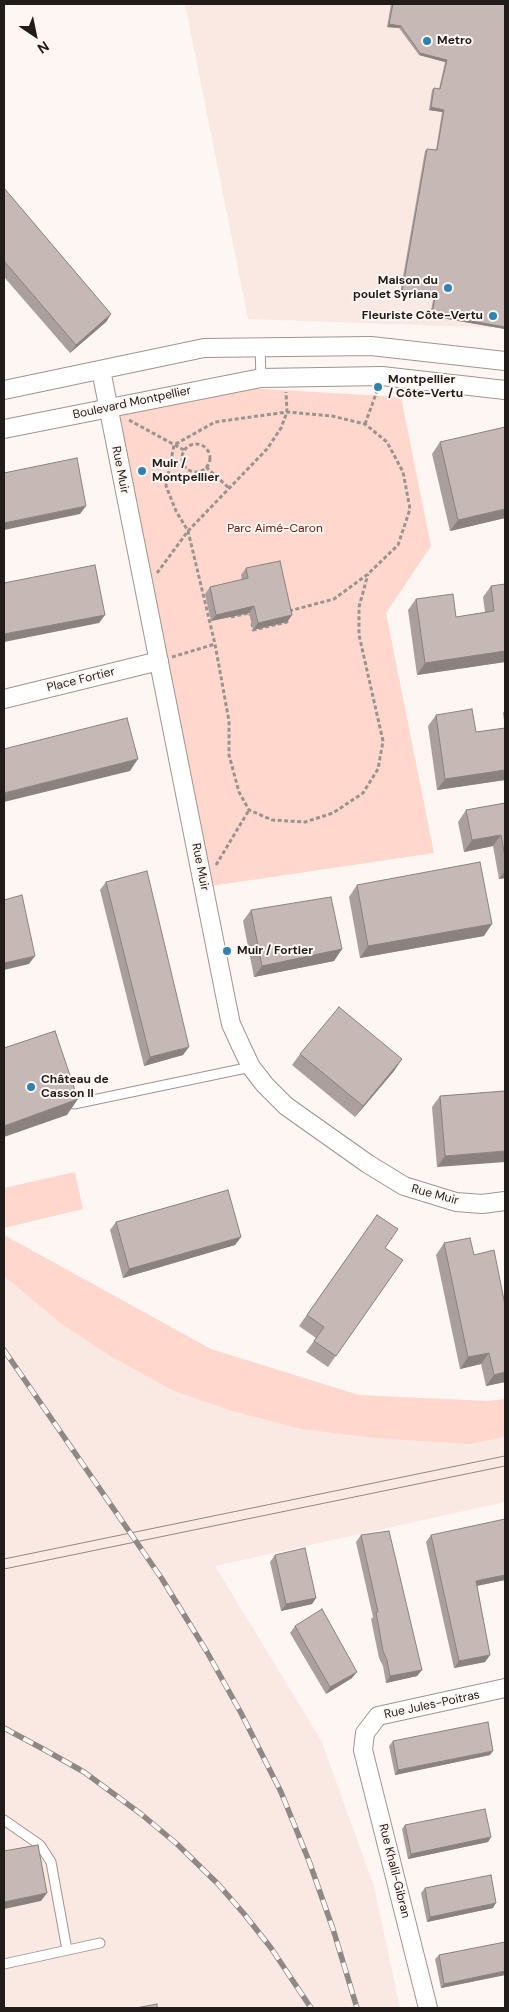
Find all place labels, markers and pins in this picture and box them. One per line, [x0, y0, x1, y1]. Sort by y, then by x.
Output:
place label: Metro [437, 34, 472, 48]
marker: Metro [421, 35, 433, 47]
place label: Maison du poulet Syriana [353, 274, 438, 302]
marker: Maison du poulet Syriana [442, 282, 454, 294]
place label: Fleuriste Côte-Vertu [362, 309, 483, 323]
marker: Fleuriste Côte-Vertu [487, 310, 499, 322]
place label: Montpellier / Côte-Vertu [388, 373, 463, 401]
marker: Montpellier / Côte-Vertu [372, 381, 384, 393]
place label: Muir / Montpellier [152, 457, 219, 485]
marker: Muir / Montpellier [136, 465, 148, 477]
place label: Muir / Fortier [237, 944, 313, 958]
marker: Muir / Fortier [221, 945, 233, 957]
place label: Château de Casson II [41, 1073, 109, 1101]
marker: Château de Casson II [25, 1081, 37, 1093]

